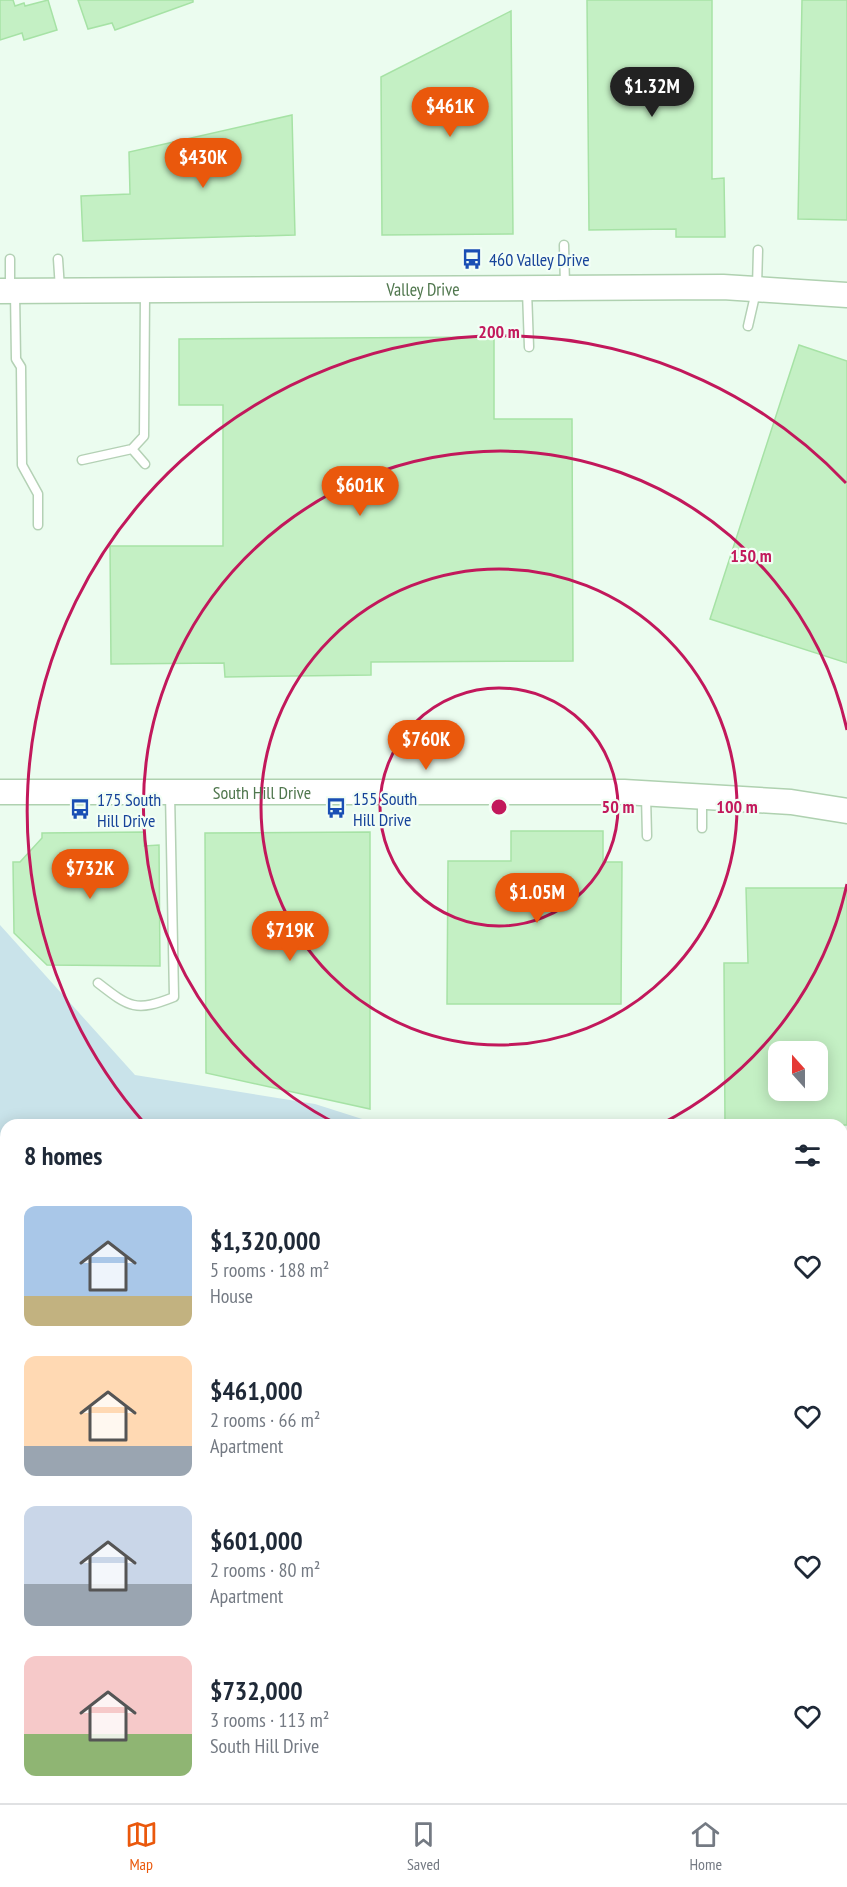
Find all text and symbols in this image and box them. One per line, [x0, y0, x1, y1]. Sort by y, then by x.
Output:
pin: $1.32M [603, 67, 701, 118]
text: $1.32M [624, 73, 680, 99]
pin: $461K [408, 87, 492, 138]
text: $461K [426, 93, 474, 119]
pin: $430K [161, 138, 245, 189]
text: $430K [179, 144, 227, 170]
bus stop icon: 460 Valley Drive [460, 247, 484, 271]
place label: 460 Valley Drive [489, 248, 590, 271]
street label: Valley Drive [385, 277, 460, 300]
text: 200 m [478, 320, 520, 343]
pin: $601K [318, 466, 402, 517]
text: $601K [336, 472, 384, 498]
text: 150 m [730, 544, 772, 567]
pin: $760K [384, 720, 468, 771]
text: $760K [402, 726, 450, 752]
street label: South Hill Drive [213, 781, 311, 804]
place label: 155 South Hill Drive [353, 787, 417, 831]
place label: 175 South Hill Drive [97, 788, 161, 832]
text: 50 m [602, 795, 634, 818]
text: 100 m [716, 795, 758, 818]
bus stop icon: 155 South Hill Drive [324, 796, 348, 820]
bus stop icon: 175 South Hill Drive [68, 797, 92, 821]
centre of rings [489, 797, 509, 817]
pin: $732K [48, 849, 132, 900]
text: $732K [66, 855, 114, 881]
pin: $1.05M [488, 873, 586, 924]
text: $1.05M [509, 879, 565, 905]
pin: $719K [248, 911, 332, 962]
text: $719K [266, 917, 314, 943]
north arrow [768, 1041, 828, 1101]
map controls [768, 1041, 828, 1101]
text: 8 homes [24, 1139, 102, 1172]
icon: filters [791, 1139, 824, 1172]
text: $1,320,000 [210, 1224, 321, 1257]
icon: home [72, 1230, 144, 1302]
icon: heart [791, 1250, 824, 1283]
text: 5 rooms · 188 m² [210, 1257, 329, 1283]
text: House [210, 1283, 253, 1309]
text: $461,000 [210, 1374, 303, 1407]
icon: home [72, 1380, 144, 1452]
icon: heart [791, 1400, 824, 1433]
text: 2 rooms · 66 m² [210, 1407, 320, 1433]
text: Apartment [210, 1433, 283, 1459]
text: $601,000 [210, 1524, 303, 1557]
icon: home [72, 1530, 144, 1602]
icon: heart [791, 1550, 824, 1583]
text: 2 rooms · 80 m² [210, 1557, 320, 1583]
text: Apartment [210, 1583, 283, 1609]
text: $732,000 [210, 1674, 303, 1707]
icon: home [72, 1680, 144, 1752]
icon: heart [791, 1700, 824, 1733]
text: 3 rooms · 113 m² [210, 1707, 329, 1733]
text: South Hill Drive [210, 1733, 319, 1759]
tab: Map [125, 1818, 158, 1874]
tab: Saved [407, 1818, 440, 1874]
tab: Home [689, 1818, 722, 1874]

